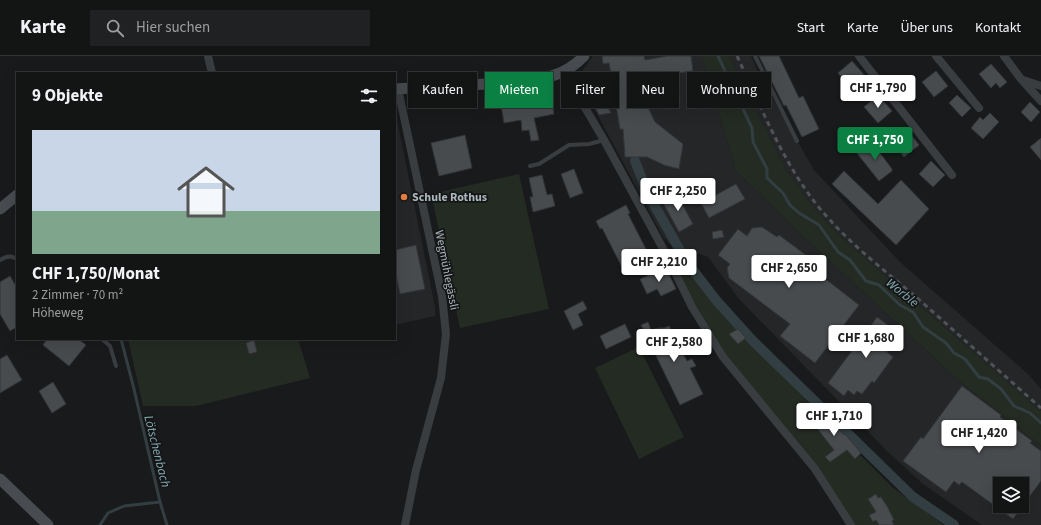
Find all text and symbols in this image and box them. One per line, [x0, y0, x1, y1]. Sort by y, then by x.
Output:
search box [90, 10, 370, 46]
text: Karte [20, 14, 66, 41]
icon: search [104, 17, 126, 39]
text: Hier suchen [136, 17, 210, 38]
text: Start [797, 18, 825, 38]
text: Karte [847, 18, 878, 38]
text: Über uns [900, 18, 953, 38]
text: Kontakt [975, 18, 1021, 38]
chip: Kaufen [408, 72, 477, 108]
chip: Mieten [485, 72, 553, 108]
chip: Filter [561, 72, 619, 108]
chip: Neu [627, 72, 679, 108]
chip: Wohnung [687, 72, 771, 108]
pin: CHF 1,790 [832, 75, 924, 109]
text: CHF 1,790 [849, 79, 907, 97]
text: 9 Objekte [32, 84, 103, 108]
icon: filters [358, 85, 380, 107]
pin: CHF 1,750 [829, 127, 921, 161]
text: CHF 1,750 [846, 131, 904, 149]
icon: home [170, 156, 242, 228]
pin: CHF 2,250 [632, 178, 724, 212]
text: CHF 2,250 [649, 182, 707, 200]
place label: Schule Rothus [412, 189, 487, 206]
marker: Schule Rothus [399, 192, 409, 202]
street label: Wegmühlegässli [430, 229, 463, 312]
pin: CHF 2,210 [613, 249, 705, 283]
text: CHF 2,210 [630, 253, 688, 271]
pin: CHF 2,650 [743, 255, 835, 289]
text: CHF 2,650 [760, 259, 818, 277]
text: CHF 1,750/Monat [32, 262, 160, 286]
water label: Worble [882, 274, 923, 312]
text: 2 Zimmer · 70 m² [32, 286, 123, 304]
text: Höheweg [32, 304, 83, 322]
pin: CHF 1,680 [820, 325, 912, 359]
pin: CHF 2,580 [628, 329, 720, 363]
text: CHF 1,680 [837, 329, 895, 347]
text: CHF 2,580 [645, 333, 703, 351]
pin: CHF 1,710 [788, 403, 880, 437]
text: CHF 1,710 [805, 407, 863, 425]
water label: Lötschenbach [139, 413, 175, 489]
pin: CHF 1,420 [933, 420, 1025, 454]
text: CHF 1,420 [950, 424, 1008, 442]
map controls [993, 477, 1029, 513]
button: layers [993, 477, 1029, 513]

